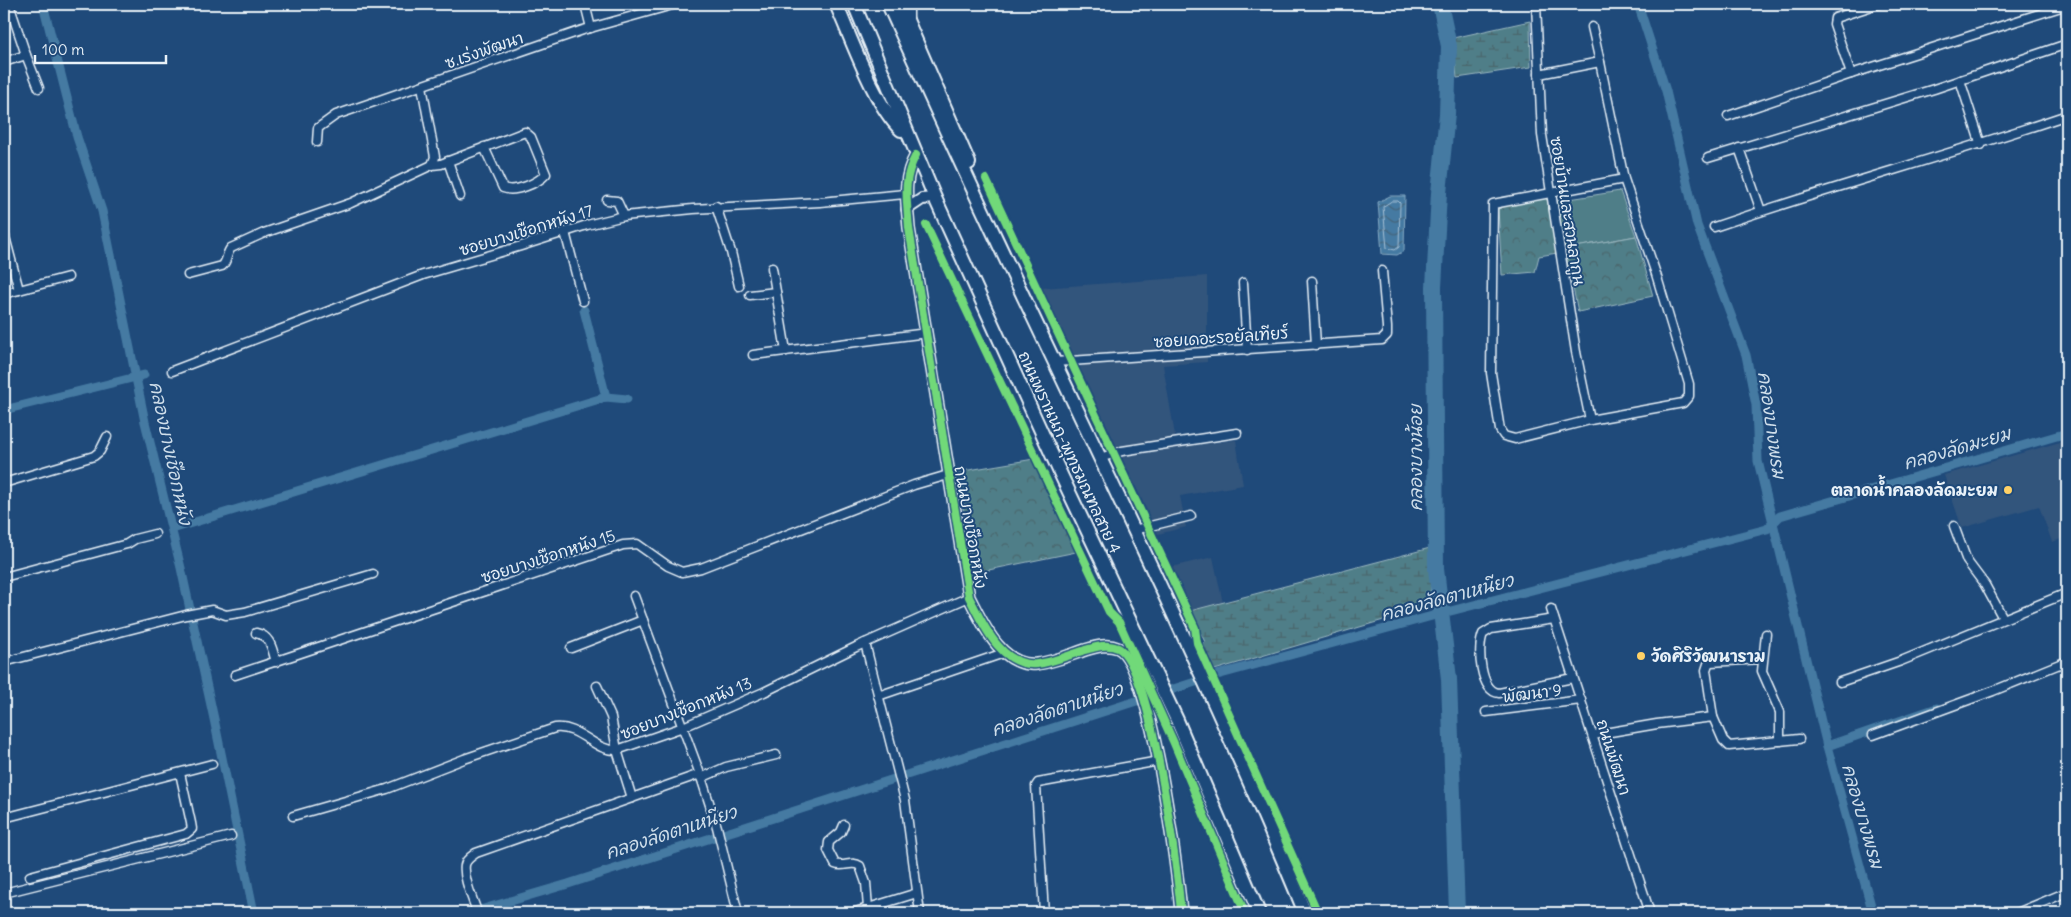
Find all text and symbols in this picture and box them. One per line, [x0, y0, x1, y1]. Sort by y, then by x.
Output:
street label: ซ.เร่งพัฒนา [442, 26, 526, 73]
scale bar [35, 32, 166, 64]
text: 100 m [42, 40, 84, 59]
street label: ซอยบ้านและสวนลากูน [1543, 135, 1590, 288]
street label: ซอยบางเชือกหนัง 17 [456, 199, 595, 260]
street label: ซอยเดอะรอยัลเทียร์ [1153, 321, 1290, 352]
street label: ถนนพรานนก-พุทธมณฑลสาย 4 [1012, 348, 1126, 558]
water label: คลองบางพรม [1753, 370, 1791, 482]
water label: คลองบางเชือกหนัง [145, 379, 198, 529]
water label: คลองบางน้อย [1404, 403, 1427, 511]
water label: คลองลัดมะยม [1901, 421, 2015, 474]
street label: ถนนบางเชือกหนัง [950, 464, 993, 590]
place label: ตลาดน้ำคลองลัดมะยม [1831, 474, 1998, 500]
marker: ตลาดน้ำคลองลัดมะยม [2002, 484, 2014, 496]
street label: ซอยบางเชือกหนัง 15 [478, 524, 618, 587]
water label: คลองลัดตาเหนียว [1378, 568, 1518, 626]
place label: วัดศิริวัฒนาราม [1651, 646, 1765, 666]
marker: วัดศิริวัฒนาราม [1635, 650, 1647, 662]
street label: ซอยบางเชือกหนัง 13 [617, 672, 755, 744]
water label: คลองลัดตาเหนียว [989, 676, 1127, 741]
street label: พัฒนา 9 [1501, 679, 1563, 707]
street label: ถนนพัฒนา [1592, 716, 1636, 798]
water label: คลองบางพรม [1837, 761, 1889, 873]
water label: คลองลัดตาเหนียว [603, 799, 741, 864]

